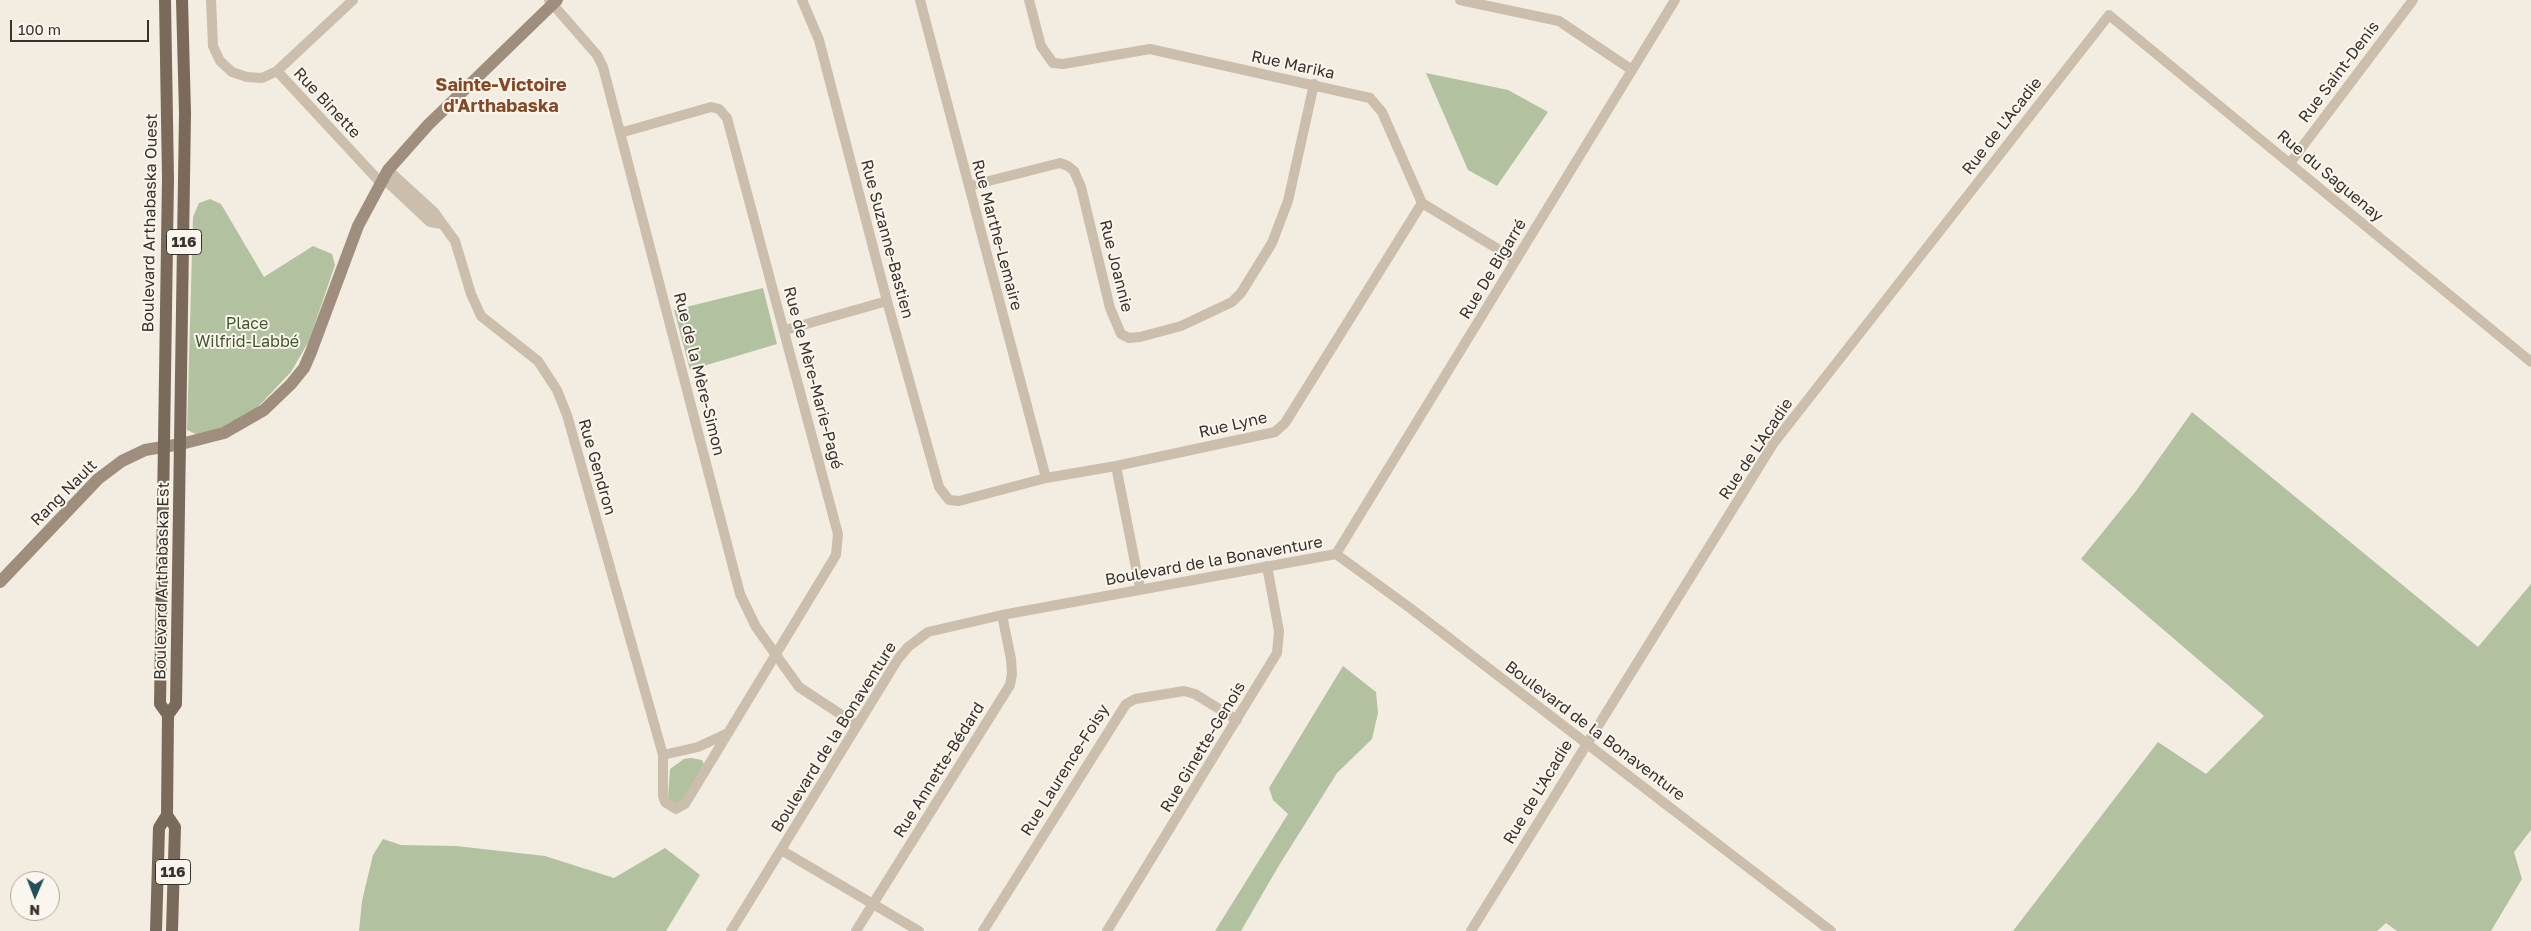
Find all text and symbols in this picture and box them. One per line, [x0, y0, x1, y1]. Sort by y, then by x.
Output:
scale bar [12, 10, 151, 42]
street label: Rue Saint-Denis [2295, 17, 2383, 127]
text: 100 m [18, 20, 61, 38]
street label: Rue Marika [1250, 47, 1336, 83]
street label: Rue Binette [289, 64, 365, 142]
district label: Sainte-Victoire d'Arthabaska [435, 74, 567, 116]
street label: Rue de L'Acadie [1958, 74, 2046, 178]
street label: Boulevard Arthabaska Ouest [138, 113, 162, 333]
street label: Rue du Saguenay [2273, 126, 2387, 226]
street label: Rue Suzanne-Bastien [857, 157, 917, 321]
street label: Rue Marthe-Lemaire [968, 157, 1026, 313]
street label: Rue De Bigarré [1456, 215, 1530, 323]
street label: Rue Joannie [1095, 218, 1137, 314]
road number: 116 [166, 230, 202, 254]
street label: Rue de Mère-Marie-Pagé [779, 285, 847, 471]
street label: Rue de la Mère-Simon [669, 290, 729, 458]
park label: Place Wilfrid-Labbé [195, 314, 299, 352]
street label: Rue de L'Acadie [1715, 395, 1797, 503]
street label: Rue Lyne [1197, 408, 1269, 442]
street label: Rue Gendron [574, 417, 620, 517]
street label: Rang Nault [27, 456, 101, 530]
street label: Boulevard Arthabaska Est [151, 482, 173, 680]
street label: Boulevard de la Bonaventure [1104, 532, 1324, 590]
street label: Boulevard de la Bonaventure [767, 638, 901, 836]
street label: Boulevard de la Bonaventure [1501, 657, 1689, 805]
street label: Rue Ginette-Genois [1156, 678, 1250, 816]
street label: Rue Annette-Bédard [890, 699, 988, 841]
street label: Rue Laurence-Foisy [1017, 701, 1113, 839]
street label: Rue de L'Acadie [1499, 736, 1577, 848]
road number: 116 [156, 860, 190, 884]
north arrow [10, 871, 60, 921]
text: N [29, 902, 40, 919]

